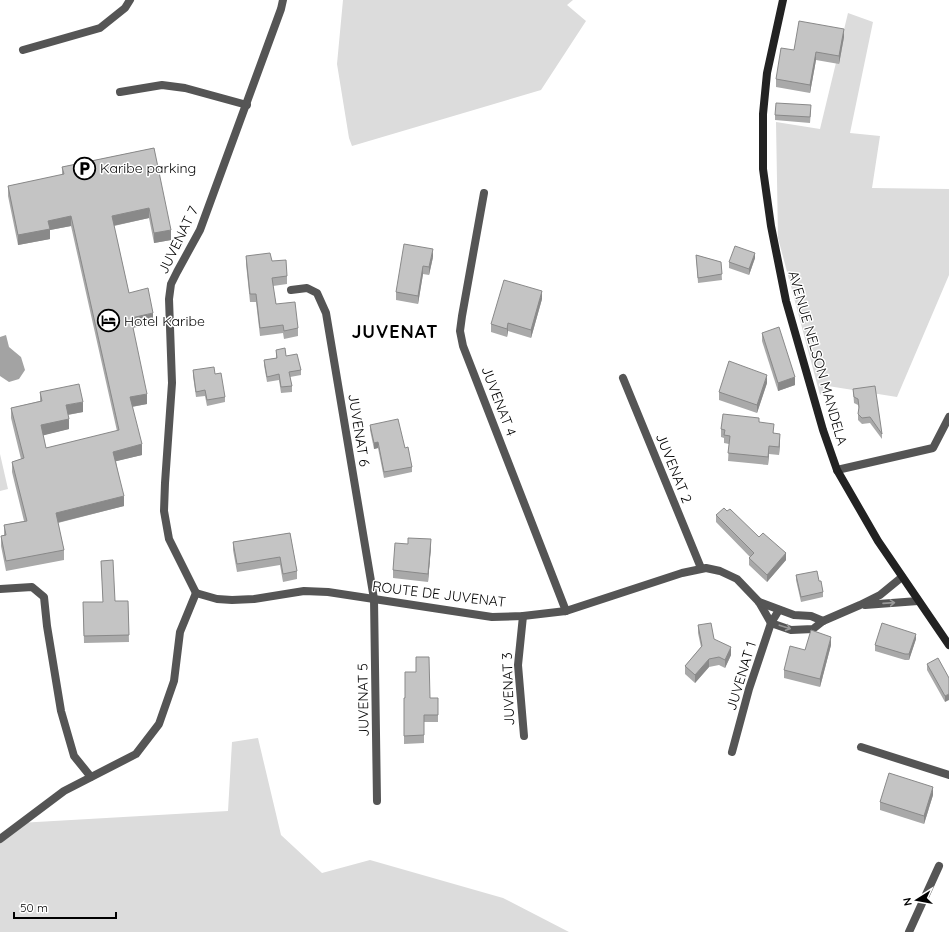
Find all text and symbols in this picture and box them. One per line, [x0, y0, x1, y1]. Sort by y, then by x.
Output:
parking icon: Karibe parking [71, 155, 97, 181]
place label: Karibe parking [100, 159, 196, 177]
street label: JUVENAT 7 [154, 203, 202, 277]
street label: AVENUE NELSON MANDELA [784, 269, 852, 447]
hotel icon: Hotel Karibe [95, 308, 121, 334]
place label: Hotel Karibe [124, 312, 205, 330]
district label: JUVENAT [351, 320, 439, 343]
street label: JUVENAT 4 [477, 363, 521, 439]
street label: JUVENAT 6 [344, 392, 374, 468]
street label: JUVENAT 2 [652, 430, 696, 506]
street label: ROUTE DE JUVENAT [371, 577, 507, 611]
one-way arrow [882, 600, 895, 607]
one-way arrow [779, 624, 791, 632]
street label: JUVENAT 1 [722, 639, 760, 713]
street label: JUVENAT 3 [498, 652, 518, 726]
street label: JUVENAT 5 [353, 663, 373, 737]
north arrow [897, 880, 937, 920]
scale bar [14, 894, 116, 920]
text: N [900, 897, 915, 907]
text: 50 m [20, 900, 48, 915]

